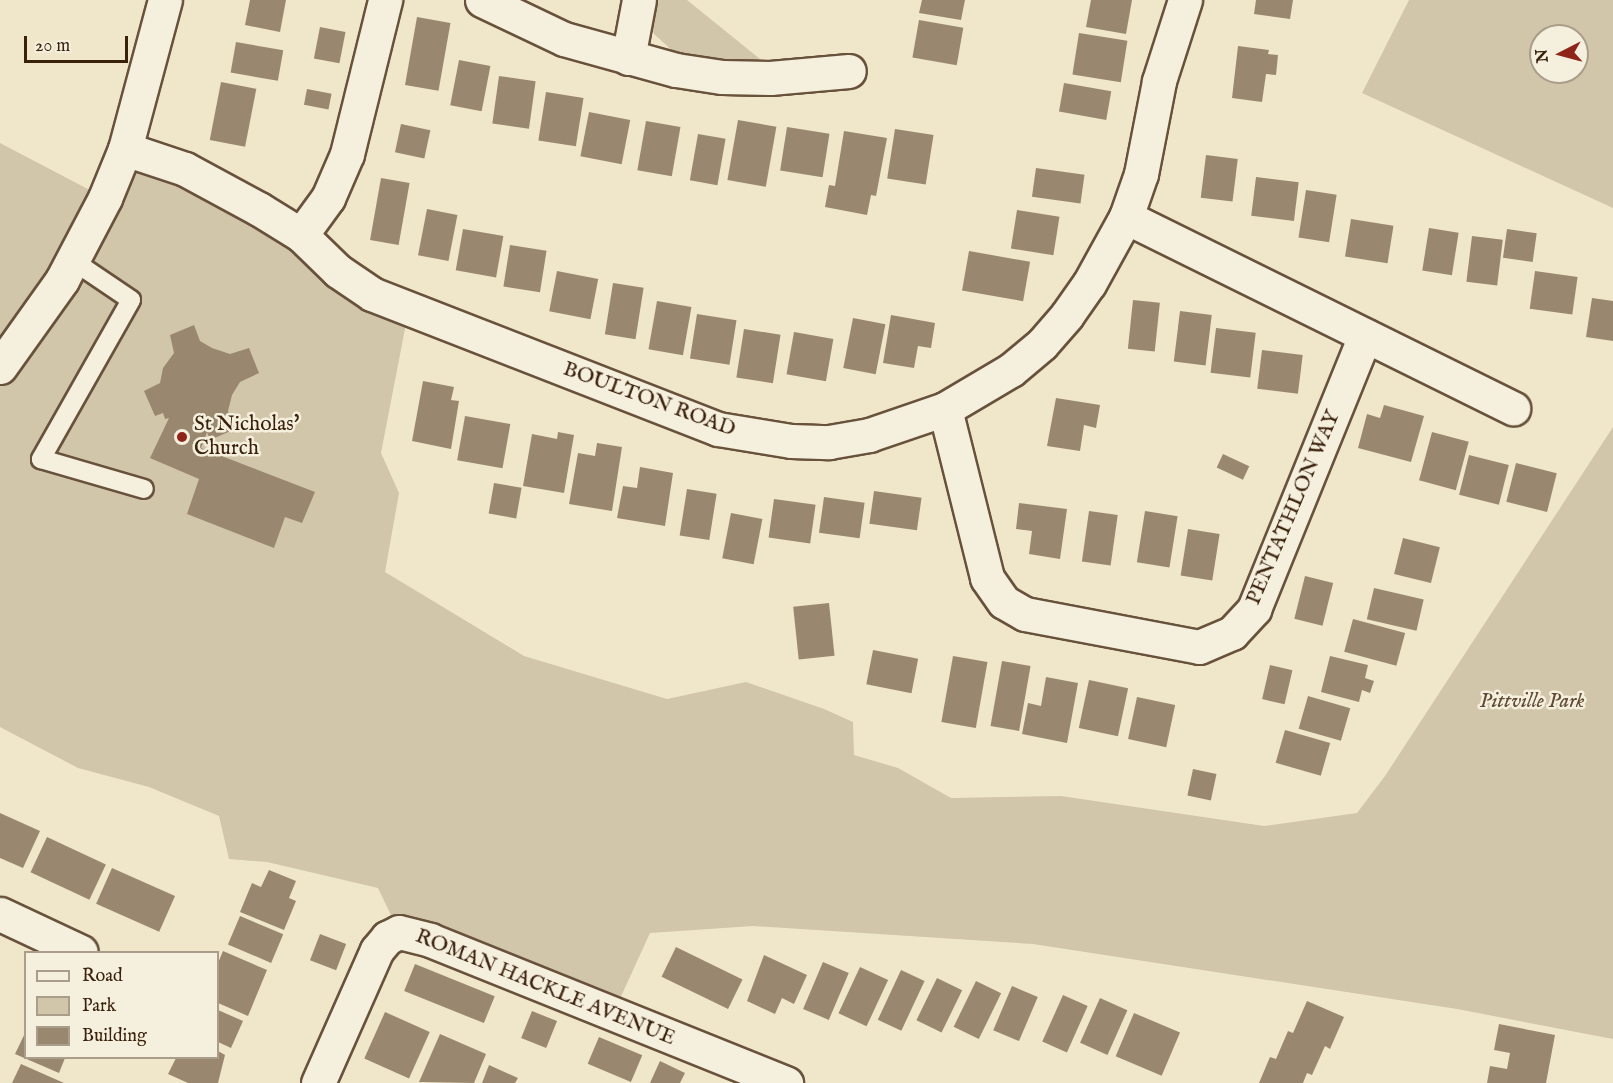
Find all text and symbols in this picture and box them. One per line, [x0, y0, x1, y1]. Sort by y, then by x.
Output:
scale bar [27, 24, 130, 62]
north arrow [1529, 24, 1589, 84]
text: 20 m [35, 35, 70, 58]
text: N [1532, 48, 1554, 64]
street label: BOULTON ROAD [559, 357, 739, 443]
street label: PENTATHLON WAY [1242, 407, 1346, 609]
place label: St Nicholas' Church [194, 412, 299, 462]
marker: St Nicholas' Church [175, 430, 189, 444]
park label: Pittville Park [1479, 689, 1585, 715]
street label: ROMAN HACKLE AVENUE [412, 924, 678, 1052]
legend [24, 951, 219, 1059]
text: Road [82, 965, 123, 988]
text: Park [82, 995, 116, 1018]
text: Building [82, 1025, 147, 1048]

